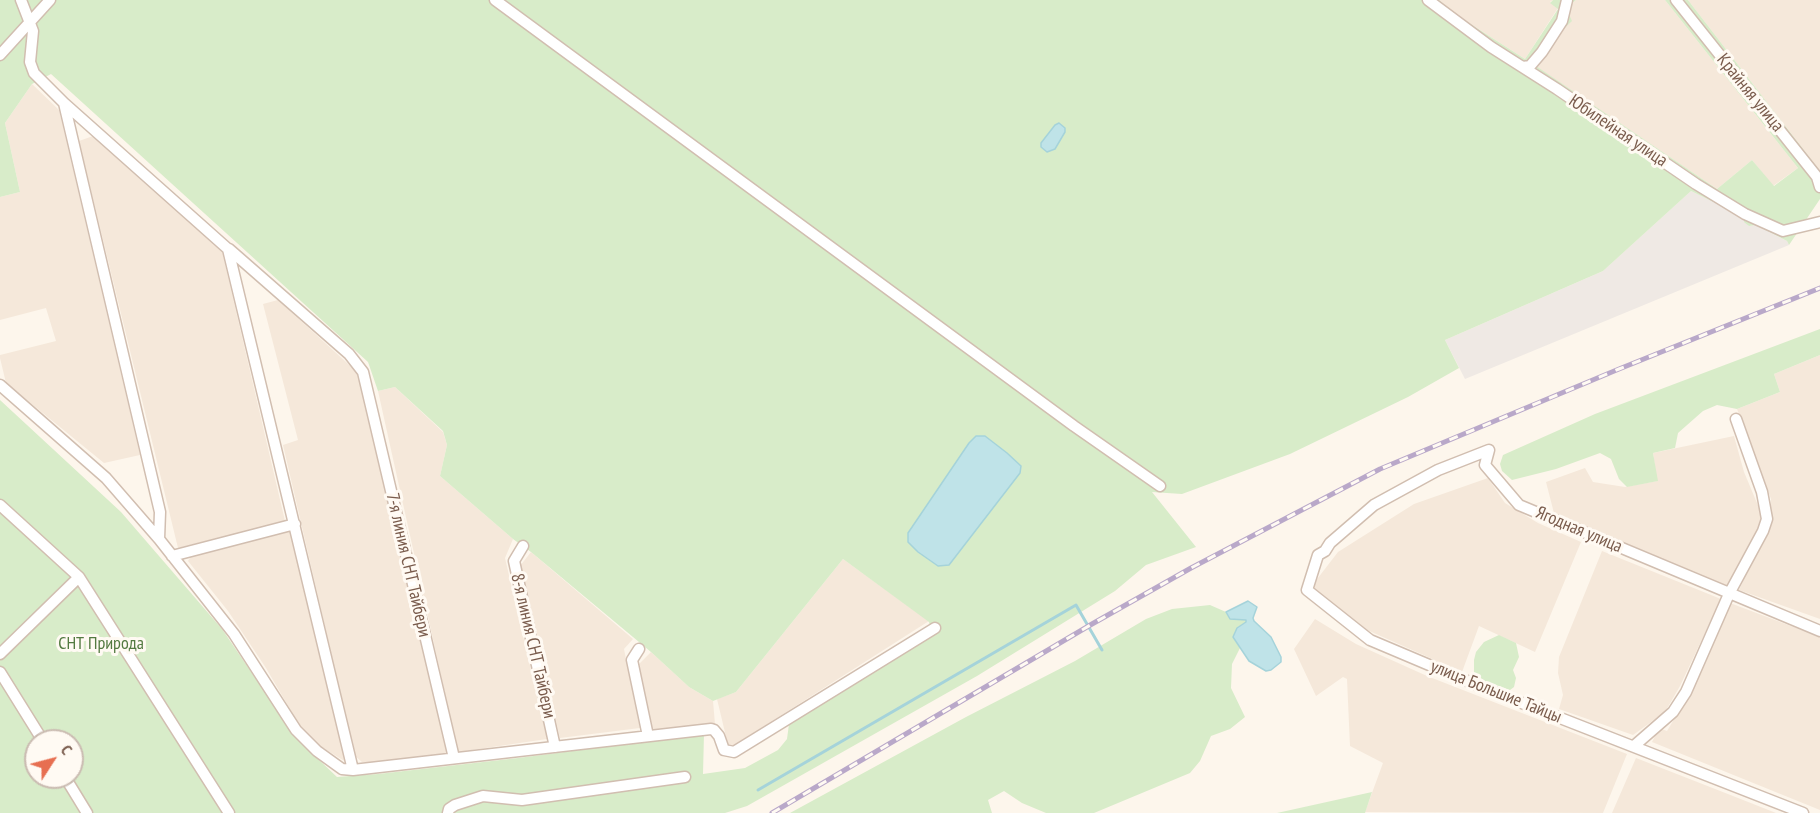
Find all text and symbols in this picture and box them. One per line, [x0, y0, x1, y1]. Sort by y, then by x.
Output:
street label: Крайняя улица [1712, 50, 1788, 136]
street label: Юбилейная улица [1565, 90, 1671, 172]
street label: 7-я линия СНТ Тайбери [381, 491, 435, 639]
street label: Ягодная улица [1533, 502, 1625, 558]
street label: 8-я линия СНТ Тайбери [506, 571, 560, 721]
park label: СНТ Природа [58, 633, 144, 655]
street label: улица Большие Тайцы [1427, 656, 1565, 728]
north arrow [24, 729, 84, 789]
text: С [57, 741, 77, 758]

